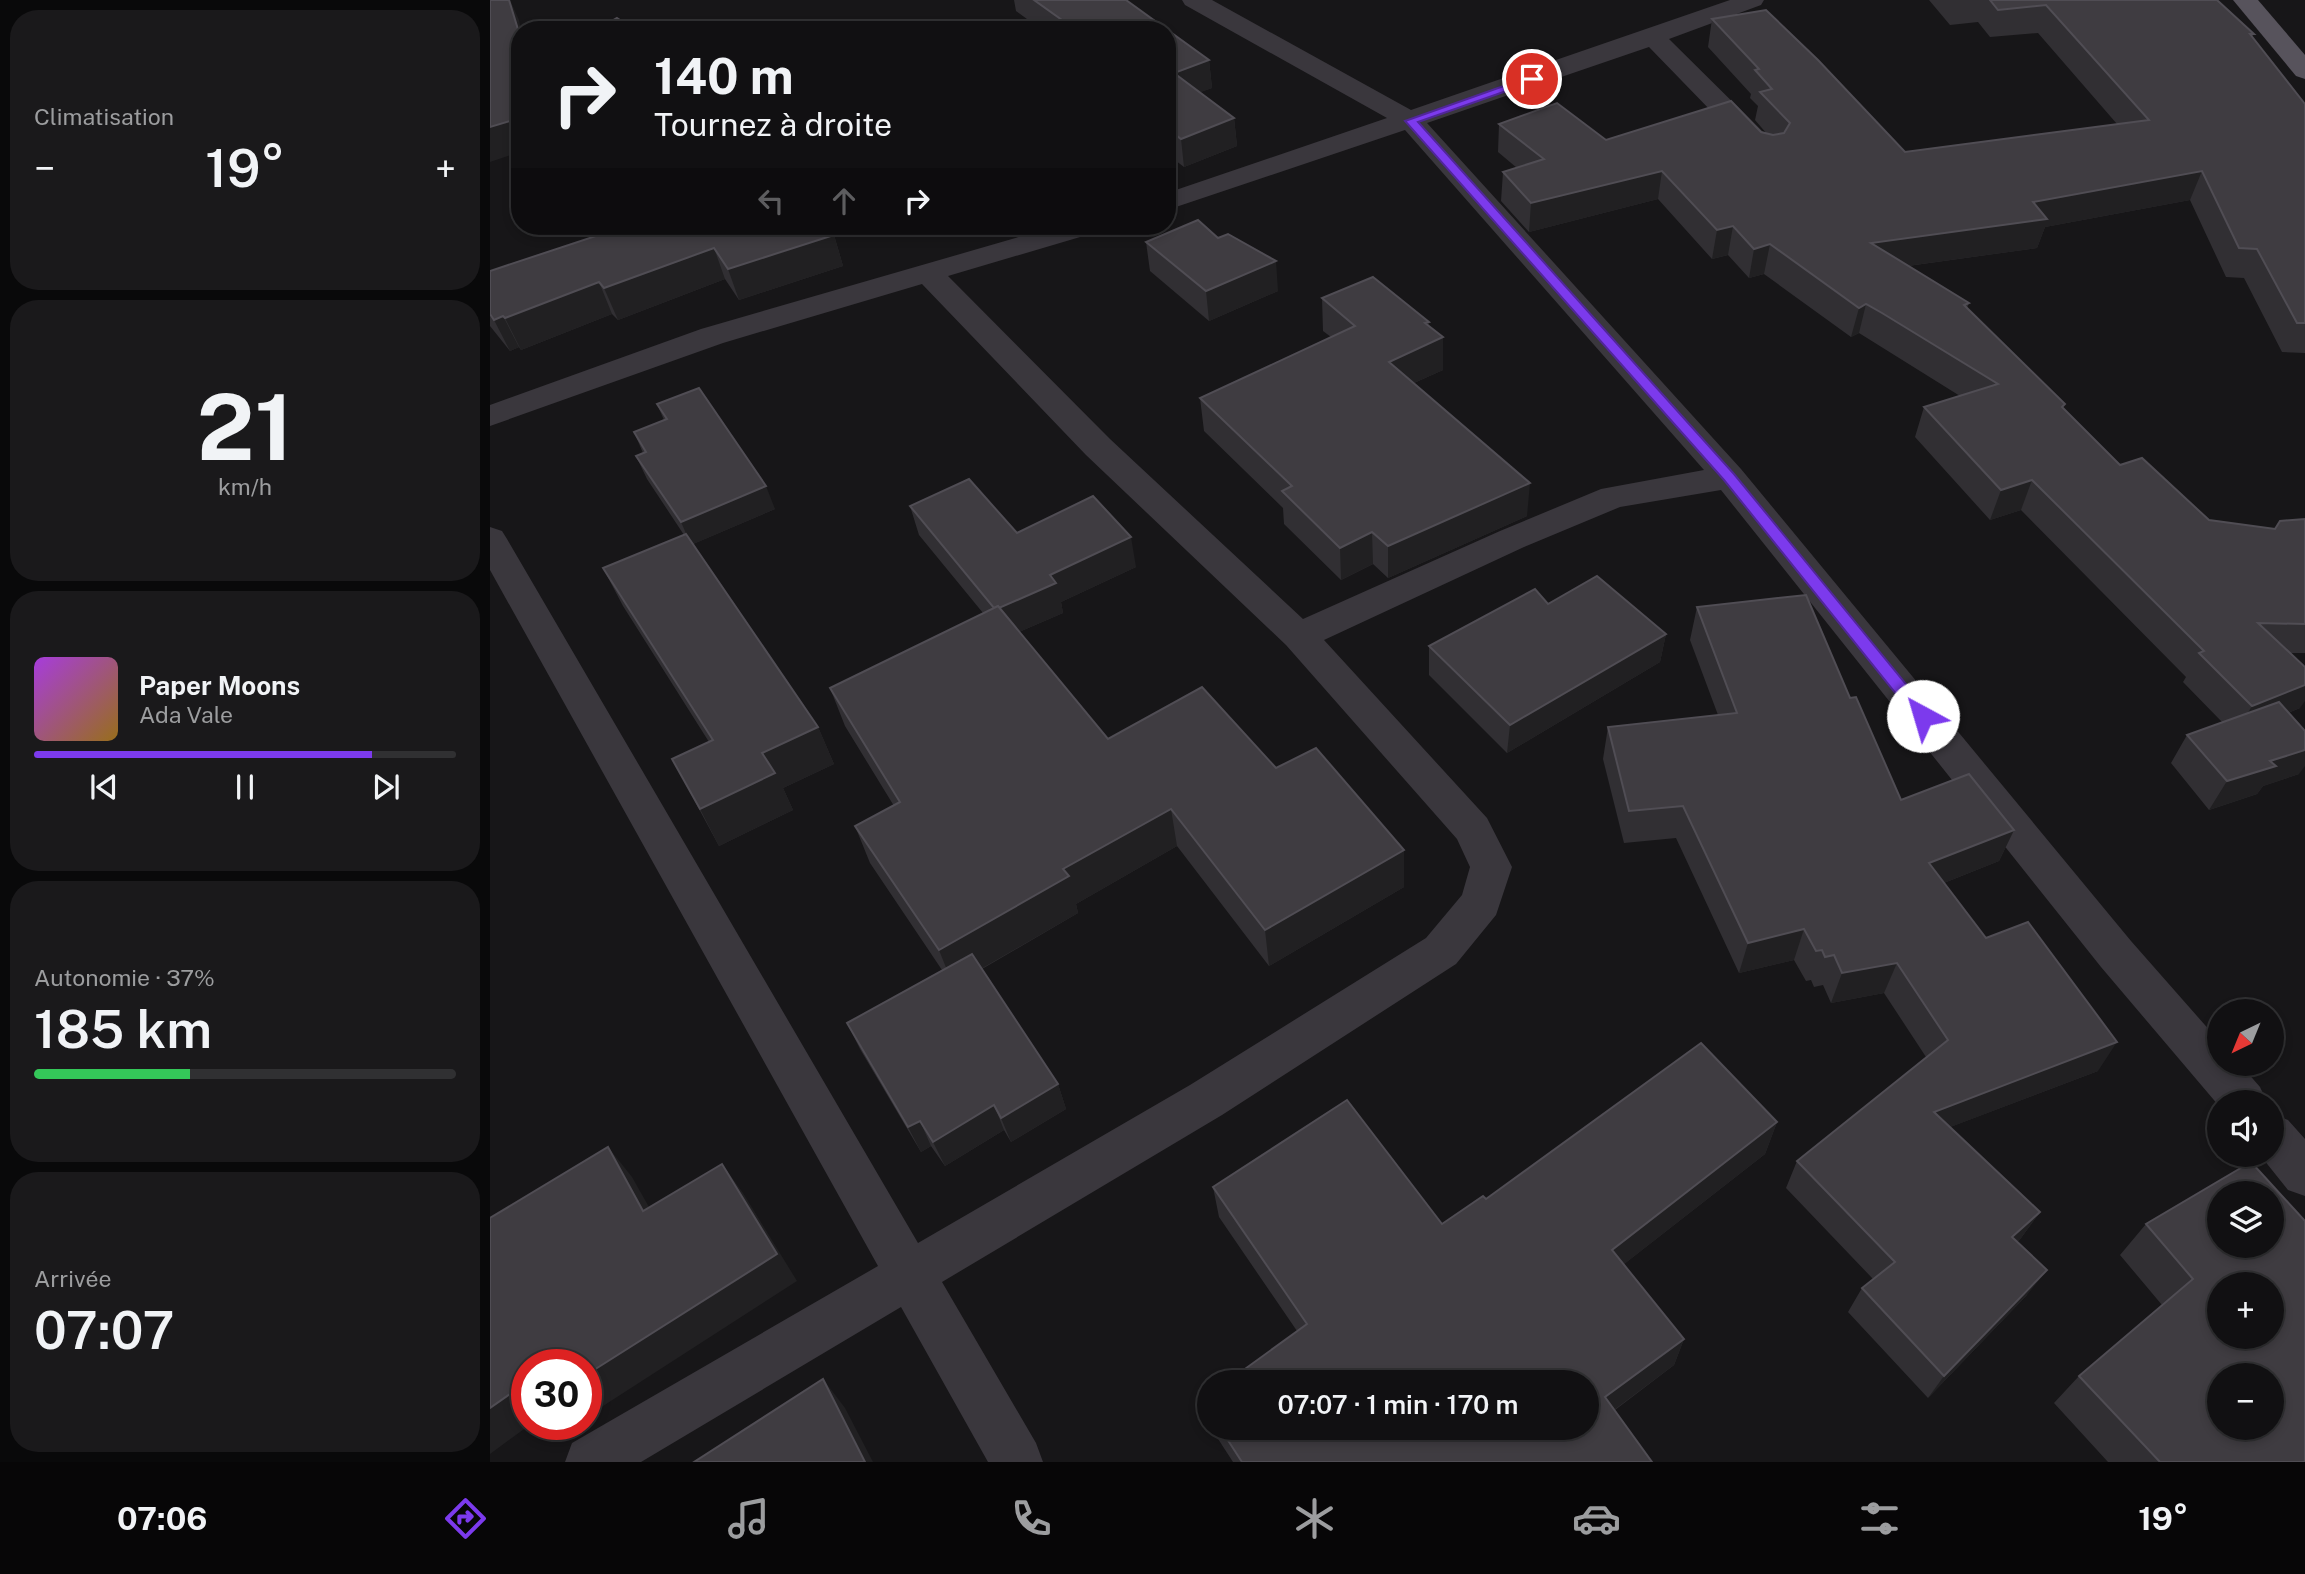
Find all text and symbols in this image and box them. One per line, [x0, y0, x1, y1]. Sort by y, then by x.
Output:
text: 140 m [654, 47, 794, 105]
icon: right [539, 49, 630, 140]
pin [1502, 49, 1562, 109]
icon: arrive [1513, 60, 1551, 98]
text: Climatisation [34, 103, 174, 130]
text: Tournez à droite [654, 106, 892, 143]
text: 19° [205, 138, 285, 199]
text: − [34, 146, 55, 191]
text: + [435, 146, 456, 191]
icon: left [752, 182, 790, 220]
icon: ahead [825, 182, 863, 220]
icon: right [898, 182, 936, 220]
text: 21 [197, 374, 293, 480]
text: km/h [218, 473, 272, 500]
text: Paper Moons [139, 670, 300, 701]
position arrow [1886, 679, 1960, 753]
text: Ada Vale [139, 701, 233, 728]
icon: previous [85, 768, 123, 806]
icon: pause [226, 768, 264, 806]
icon: next [367, 768, 405, 806]
text: Autonomie · 37% [34, 964, 215, 991]
text: 185 km [34, 999, 212, 1060]
north arrow [2207, 999, 2284, 1076]
map controls [2207, 999, 2284, 1440]
button: sound [2207, 1090, 2284, 1167]
button: layers [2207, 1181, 2284, 1258]
text: Arrivée [34, 1265, 111, 1292]
button: + [2207, 1272, 2284, 1349]
text: 07:07 [34, 1300, 175, 1361]
speed limit sign: 30 [511, 1349, 602, 1440]
button: − [2207, 1363, 2284, 1440]
text: 07:07 · 1 min · 170 m [1278, 1389, 1518, 1420]
icon: directions [441, 1494, 490, 1543]
icon: music [724, 1494, 773, 1543]
icon: phone [1007, 1494, 1056, 1543]
icon: climate [1290, 1494, 1339, 1543]
icon: car [1572, 1494, 1621, 1543]
icon: filters [1855, 1494, 1904, 1543]
text: 07:06 [117, 1500, 207, 1537]
text: 19° [2138, 1500, 2188, 1537]

